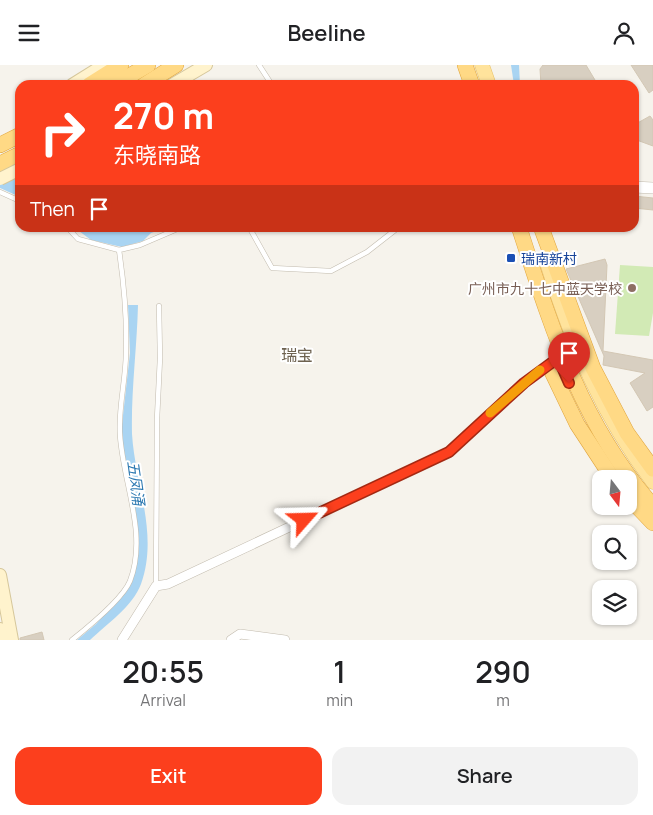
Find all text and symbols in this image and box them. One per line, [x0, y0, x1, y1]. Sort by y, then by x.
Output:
text: Beeline [287, 18, 366, 48]
icon: menu [15, 19, 43, 47]
icon: person [610, 19, 638, 47]
text: 270 m [113, 92, 214, 140]
icon: right [30, 100, 95, 165]
text: 东晓南路 [113, 140, 201, 170]
icon: arrive [85, 195, 113, 223]
text: Then [30, 196, 75, 222]
place label: 瑞南新村 [521, 249, 577, 268]
marker: 瑞南新村 [505, 252, 517, 264]
place label: 广州市九十七中蓝天学校 [468, 279, 622, 298]
marker: 广州市九十七中蓝天学校 [626, 282, 638, 294]
pin [548, 332, 590, 383]
icon: arrive [555, 339, 583, 367]
district label: 瑞宝 [281, 344, 313, 366]
water label: 五凤涌 [122, 459, 150, 509]
north arrow [592, 470, 638, 515]
map controls [592, 470, 637, 625]
position arrow [277, 493, 329, 545]
button: search [592, 525, 637, 570]
button: layers [592, 580, 637, 625]
text: 20:55 [122, 651, 204, 692]
text: 1 [333, 651, 346, 692]
text: 290 [475, 651, 531, 692]
text: Arrival [140, 689, 186, 711]
text: min [326, 689, 353, 711]
text: m [496, 689, 510, 711]
button: Exit [15, 747, 322, 805]
button: Share [332, 747, 638, 805]

